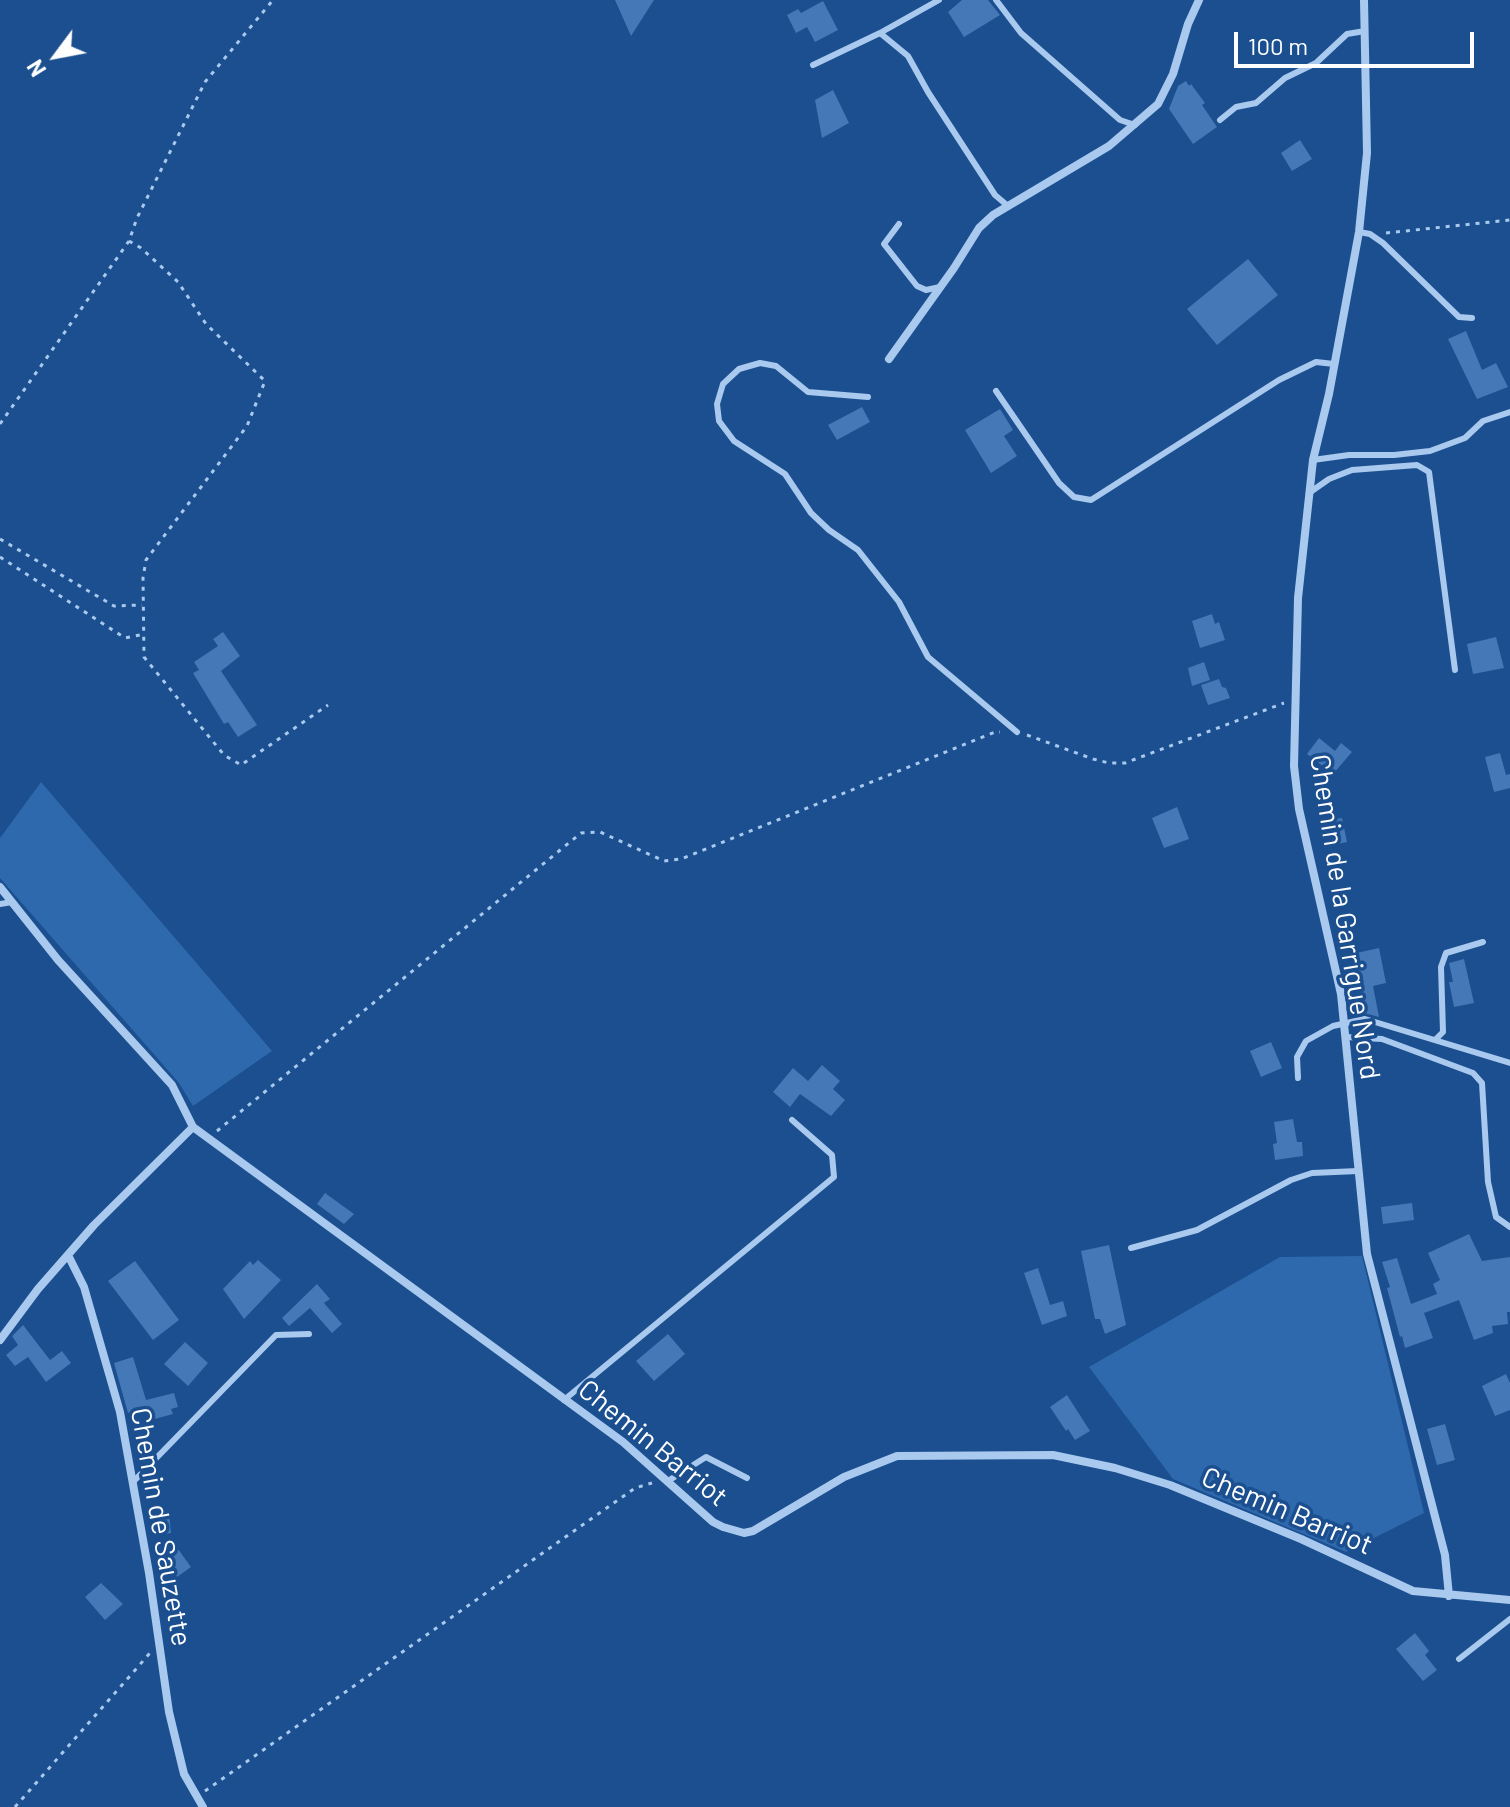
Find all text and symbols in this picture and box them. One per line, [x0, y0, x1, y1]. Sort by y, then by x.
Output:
north arrow [16, 16, 96, 96]
scale bar [1238, 16, 1478, 66]
text: 100 m [1248, 31, 1308, 60]
text: N [21, 56, 51, 82]
street label: Chemin de la Garrigue Nord [1303, 752, 1387, 1082]
street label: Chemin Barriot [572, 1373, 734, 1513]
street label: Chemin de Sauzette [124, 1405, 198, 1649]
street label: Chemin Barriot [1197, 1460, 1377, 1562]

